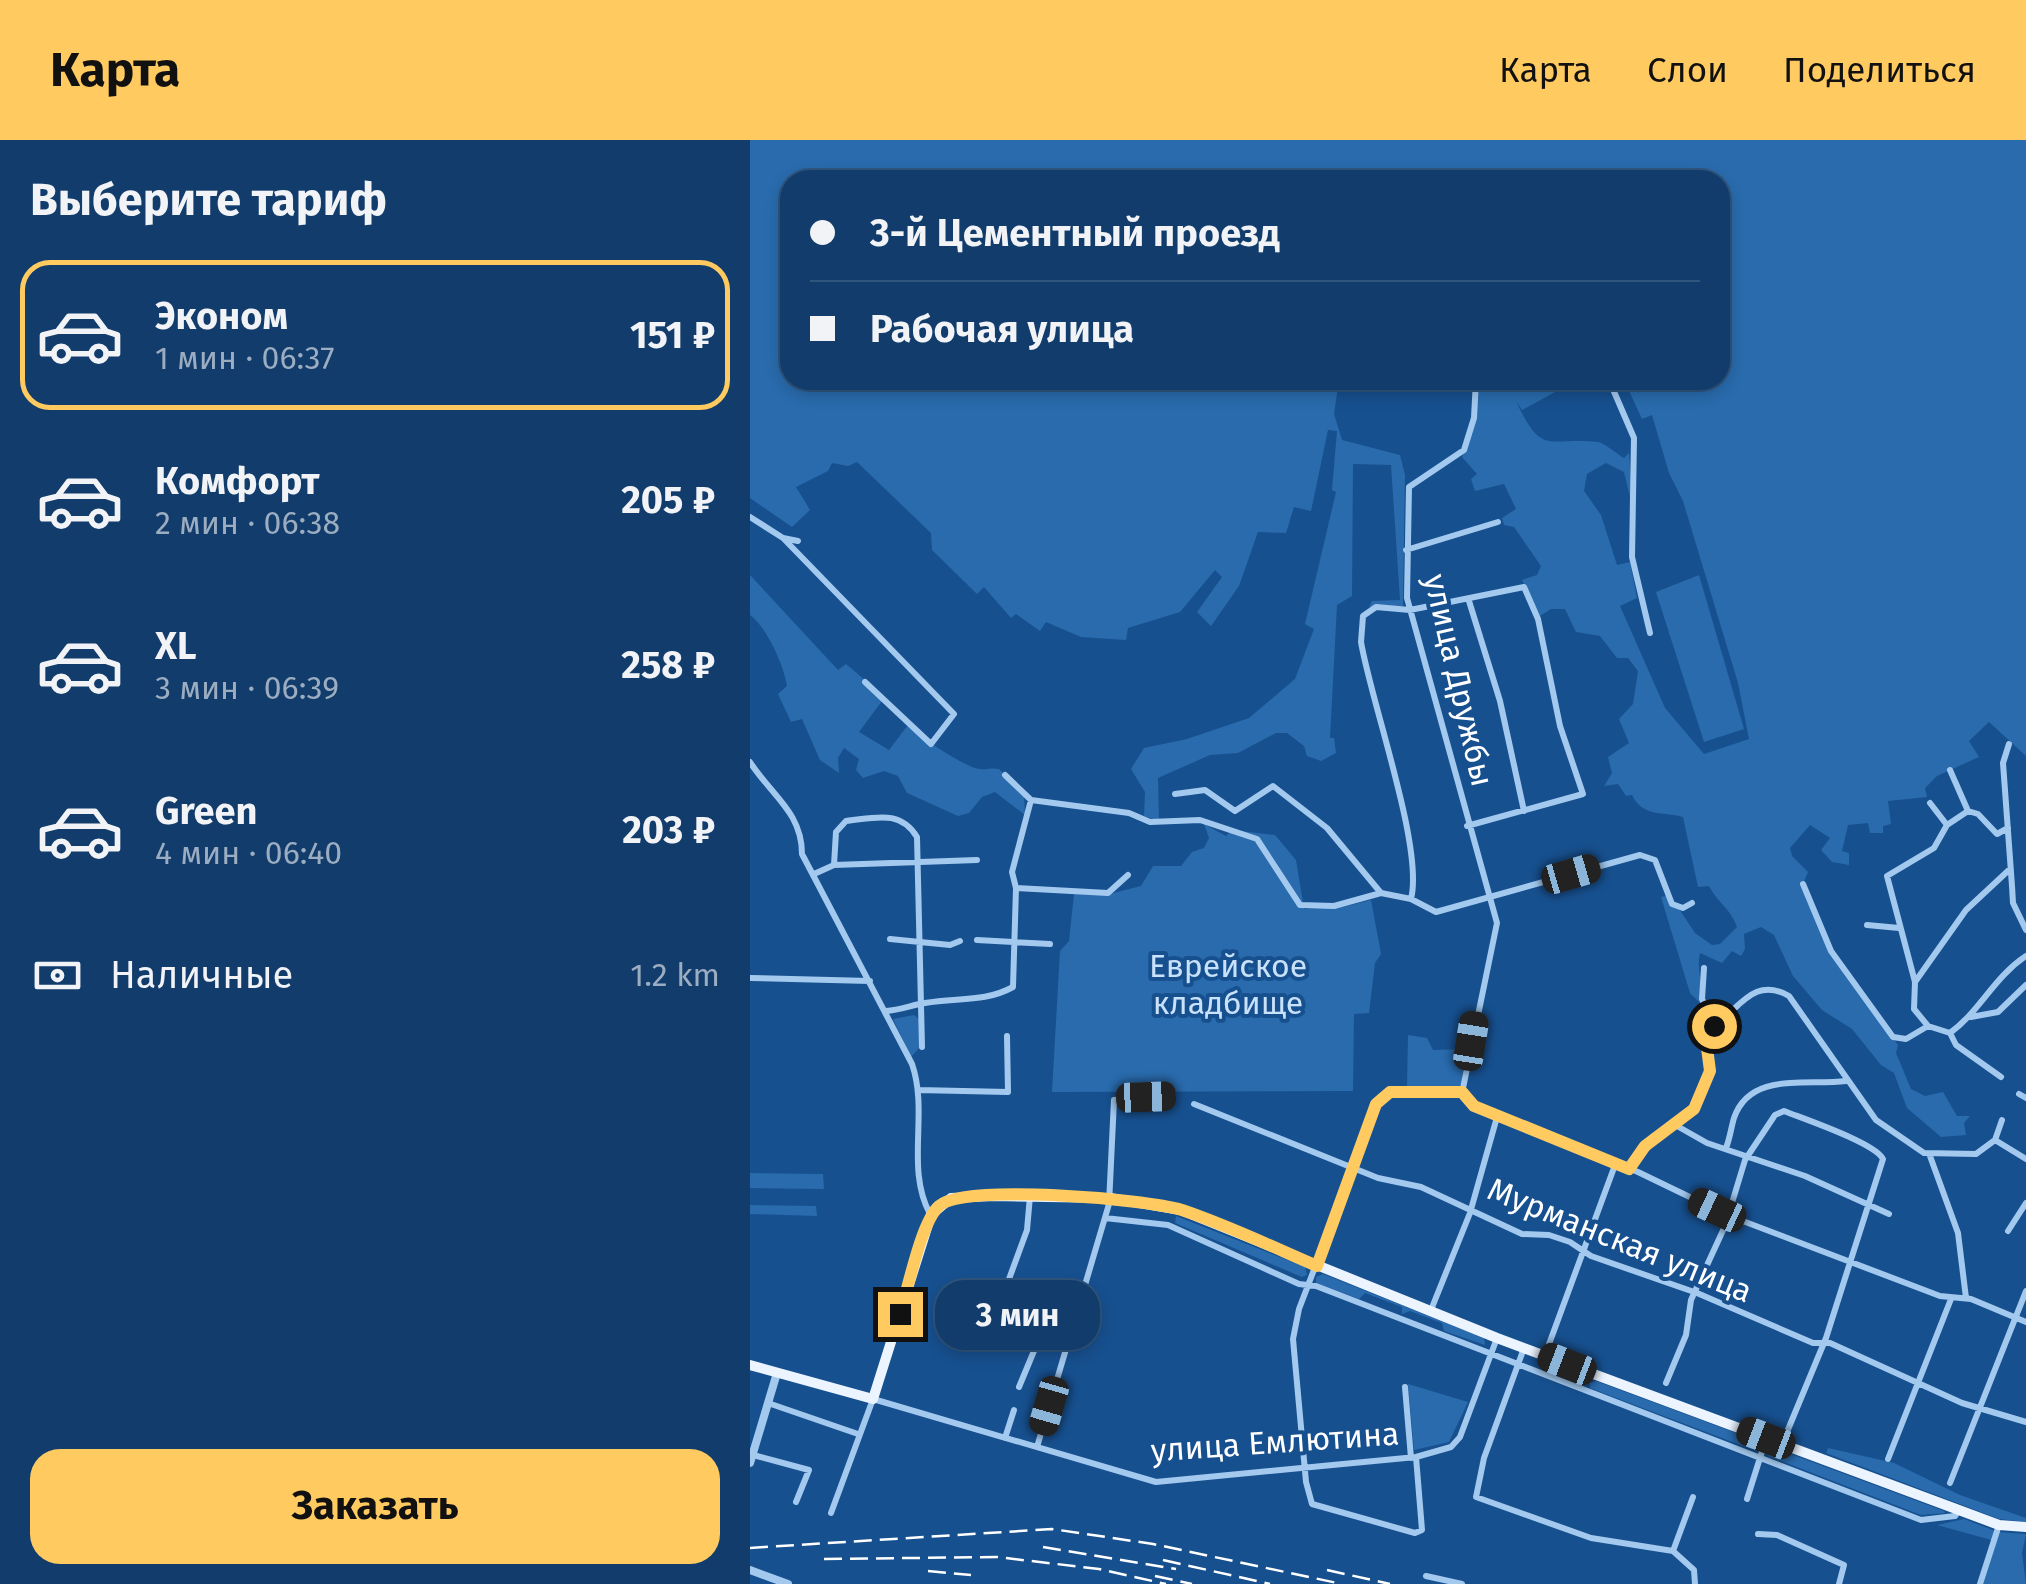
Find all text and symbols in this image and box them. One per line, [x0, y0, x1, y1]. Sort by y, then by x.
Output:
text: Карта [50, 41, 180, 99]
text: Карта [1499, 49, 1592, 91]
text: Слои [1647, 49, 1728, 91]
text: Поделиться [1783, 49, 1976, 91]
text: Выберите тариф [30, 173, 387, 227]
text: 3-й Цементный проезд [870, 210, 1280, 256]
icon: car [35, 290, 125, 380]
text: Эконом [155, 293, 288, 339]
text: Рабочая улица [870, 306, 1134, 352]
text: 151 ₽ [630, 312, 715, 358]
text: 1 мин · 06:37 [155, 339, 335, 377]
icon: car [35, 455, 125, 545]
text: Комфорт [155, 458, 319, 504]
text: 205 ₽ [621, 477, 715, 523]
text: 2 мин · 06:38 [155, 504, 340, 542]
street label: улица Дружбы [1416, 570, 1502, 790]
icon: car [35, 620, 125, 710]
text: XL [155, 623, 197, 669]
text: 258 ₽ [621, 642, 715, 688]
text: 3 мин · 06:39 [155, 669, 339, 707]
icon: car [35, 785, 125, 875]
text: Green [155, 788, 258, 834]
text: 203 ₽ [622, 807, 715, 853]
text: 4 мин · 06:40 [155, 834, 342, 872]
car [1538, 851, 1604, 897]
park label: Еврейское кладбище [1149, 947, 1307, 1022]
icon: cash [30, 948, 85, 1003]
text: Наличные [110, 952, 293, 998]
text: 1.2 km [630, 956, 720, 994]
route start [1692, 1004, 1737, 1049]
car [1451, 1009, 1491, 1073]
car [1115, 1081, 1177, 1113]
street label: Мурманская улица [1482, 1170, 1758, 1310]
car [1683, 1184, 1751, 1236]
callout: 3 мин [935, 1279, 1100, 1349]
route end [878, 1292, 923, 1337]
text: 3 мин [976, 1296, 1059, 1334]
car [1534, 1339, 1600, 1389]
car [1026, 1373, 1072, 1439]
car [1733, 1413, 1799, 1463]
street label: улица Емлютина [1149, 1414, 1401, 1470]
button: Заказать [30, 1449, 720, 1564]

